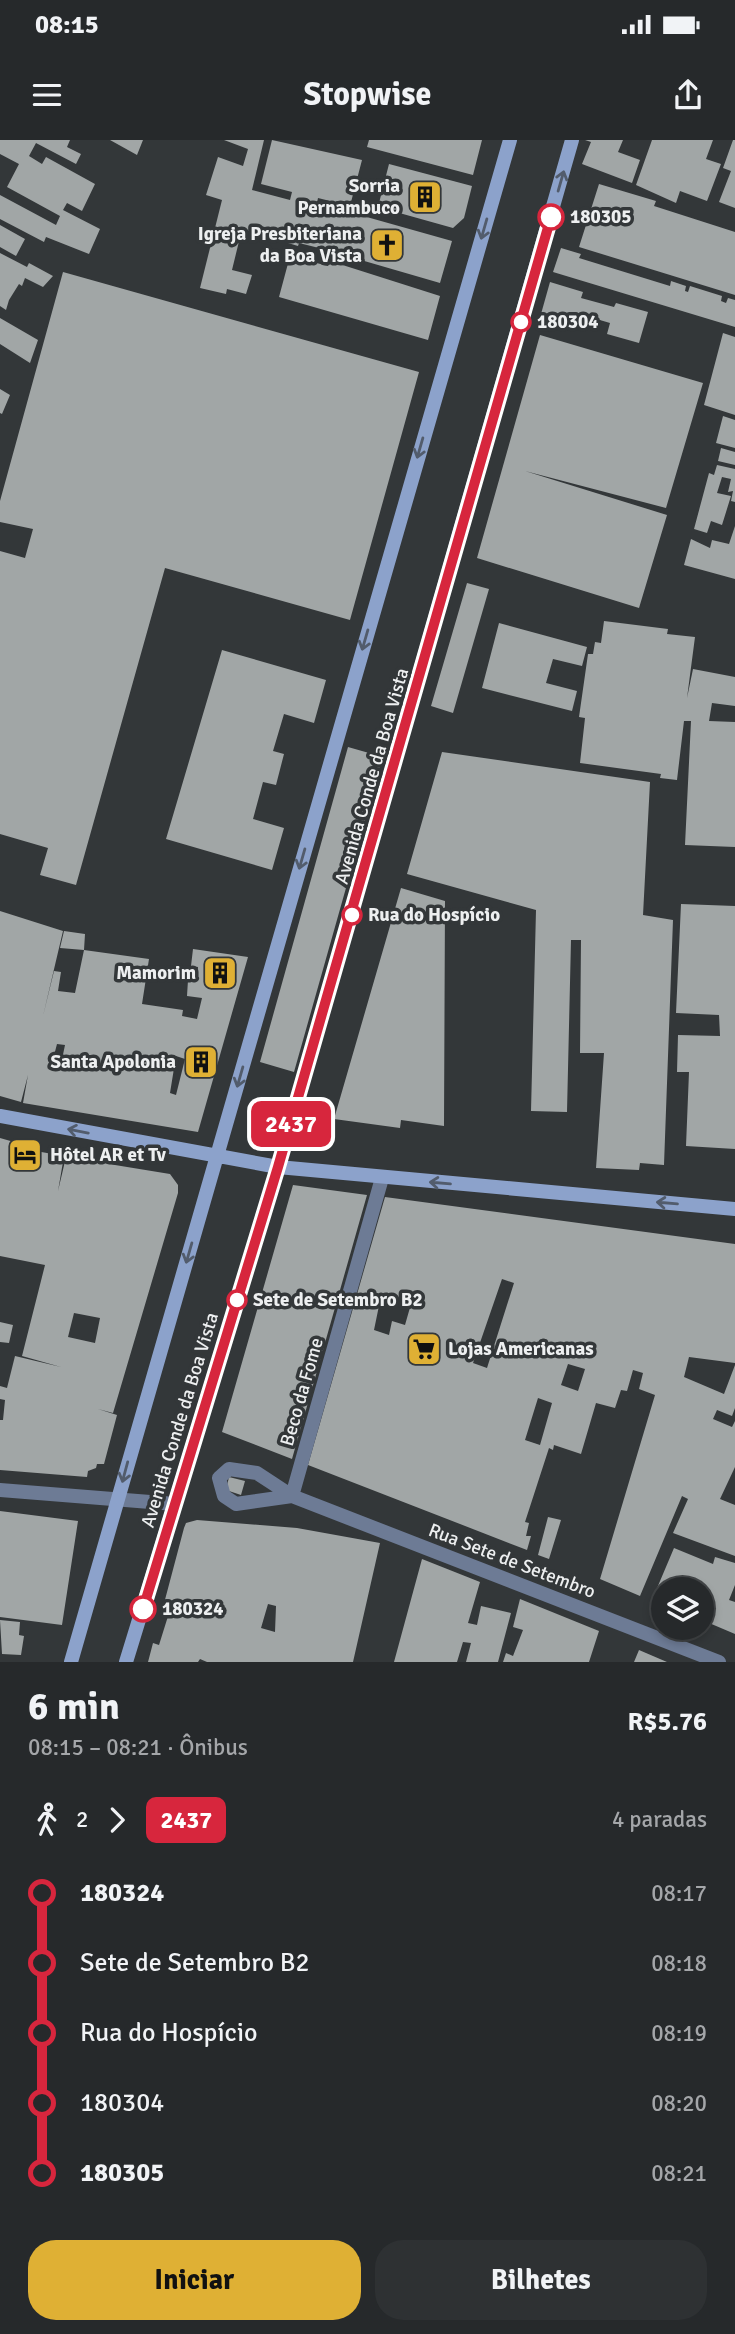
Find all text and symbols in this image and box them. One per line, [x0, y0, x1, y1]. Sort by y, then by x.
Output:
text: 08:15 [35, 9, 99, 41]
text: Stopwise [304, 75, 431, 114]
icon: menu [28, 76, 66, 114]
icon: share [669, 76, 707, 114]
one-way arrow [555, 170, 568, 192]
place label: Sorria Pernambuco [297, 174, 400, 220]
building icon: Sorria Pernambuco [406, 178, 444, 216]
marker: 180305 [538, 204, 564, 230]
place label: 180305 [570, 205, 632, 229]
one-way arrow [476, 218, 489, 240]
place label: Igreja Presbiteriana da Boa Vista [198, 222, 362, 268]
church icon: Igreja Presbiteriana da Boa Vista [368, 226, 406, 264]
place label: 180304 [537, 310, 599, 334]
marker: 180304 [511, 312, 531, 332]
one-way arrow [413, 436, 426, 458]
one-way arrow [357, 629, 370, 651]
street label: Avenida Conde da Boa Vista [330, 665, 414, 887]
one-way arrow [295, 847, 308, 869]
place label: Rua do Hospício [368, 903, 500, 927]
marker: Rua do Hospício [342, 905, 362, 925]
building icon: Mamorim [201, 954, 239, 992]
place label: Mamorim [116, 961, 196, 985]
building icon: Santa Apolonia [182, 1043, 220, 1081]
place label: Santa Apolonia [50, 1050, 176, 1074]
one-way arrow [233, 1066, 246, 1088]
line badge: 2437 [242, 1101, 340, 1147]
text: 2437 [265, 1109, 317, 1139]
one-way arrow [67, 1123, 90, 1137]
hotel icon: Hôtel AR et Tv [6, 1136, 44, 1174]
place label: Hôtel AR et Tv [50, 1143, 167, 1167]
one-way arrow [430, 1176, 452, 1189]
one-way arrow [656, 1196, 679, 1209]
one-way arrow [182, 1242, 195, 1264]
place label: Sete de Setembro B2 [253, 1288, 423, 1312]
marker: Sete de Setembro B2 [227, 1290, 247, 1310]
street label: Avenida Conde da Boa Vista [136, 1310, 224, 1530]
supermarket icon: Lojas Americanas [405, 1330, 443, 1368]
street label: Beco da Fome [275, 1335, 329, 1449]
place label: Lojas Americanas [448, 1337, 594, 1361]
one-way arrow [118, 1461, 131, 1483]
street label: Rua Sete de Setembro [425, 1518, 599, 1604]
map controls [651, 1577, 714, 1640]
button: layers [651, 1577, 714, 1640]
marker: 180324 [130, 1596, 156, 1622]
place label: 180324 [162, 1597, 224, 1621]
text: 6 min [28, 1683, 120, 1730]
text: R$5.76 [627, 1706, 707, 1738]
text: 08:15 – 08:21 · Ônibus [28, 1733, 248, 1762]
icon: walk [28, 1801, 66, 1839]
icon: forward [98, 1801, 136, 1839]
text: 2 [76, 1805, 88, 1834]
text: 2437 [160, 1805, 212, 1835]
text: 4 paradas [612, 1805, 707, 1834]
text: 180324 [80, 1877, 164, 1909]
text: 08:17 [651, 1879, 707, 1908]
text: Sete de Setembro B2 [80, 1947, 309, 1979]
text: 08:18 [651, 1949, 707, 1978]
text: Rua do Hospício [80, 2017, 258, 2049]
text: 08:19 [651, 2019, 707, 2048]
text: 180304 [80, 2087, 164, 2119]
text: 08:20 [651, 2089, 707, 2118]
text: 180305 [80, 2157, 164, 2189]
text: 08:21 [651, 2159, 707, 2188]
button: Iniciar [28, 2240, 361, 2320]
button: Bilhetes [375, 2240, 707, 2320]

